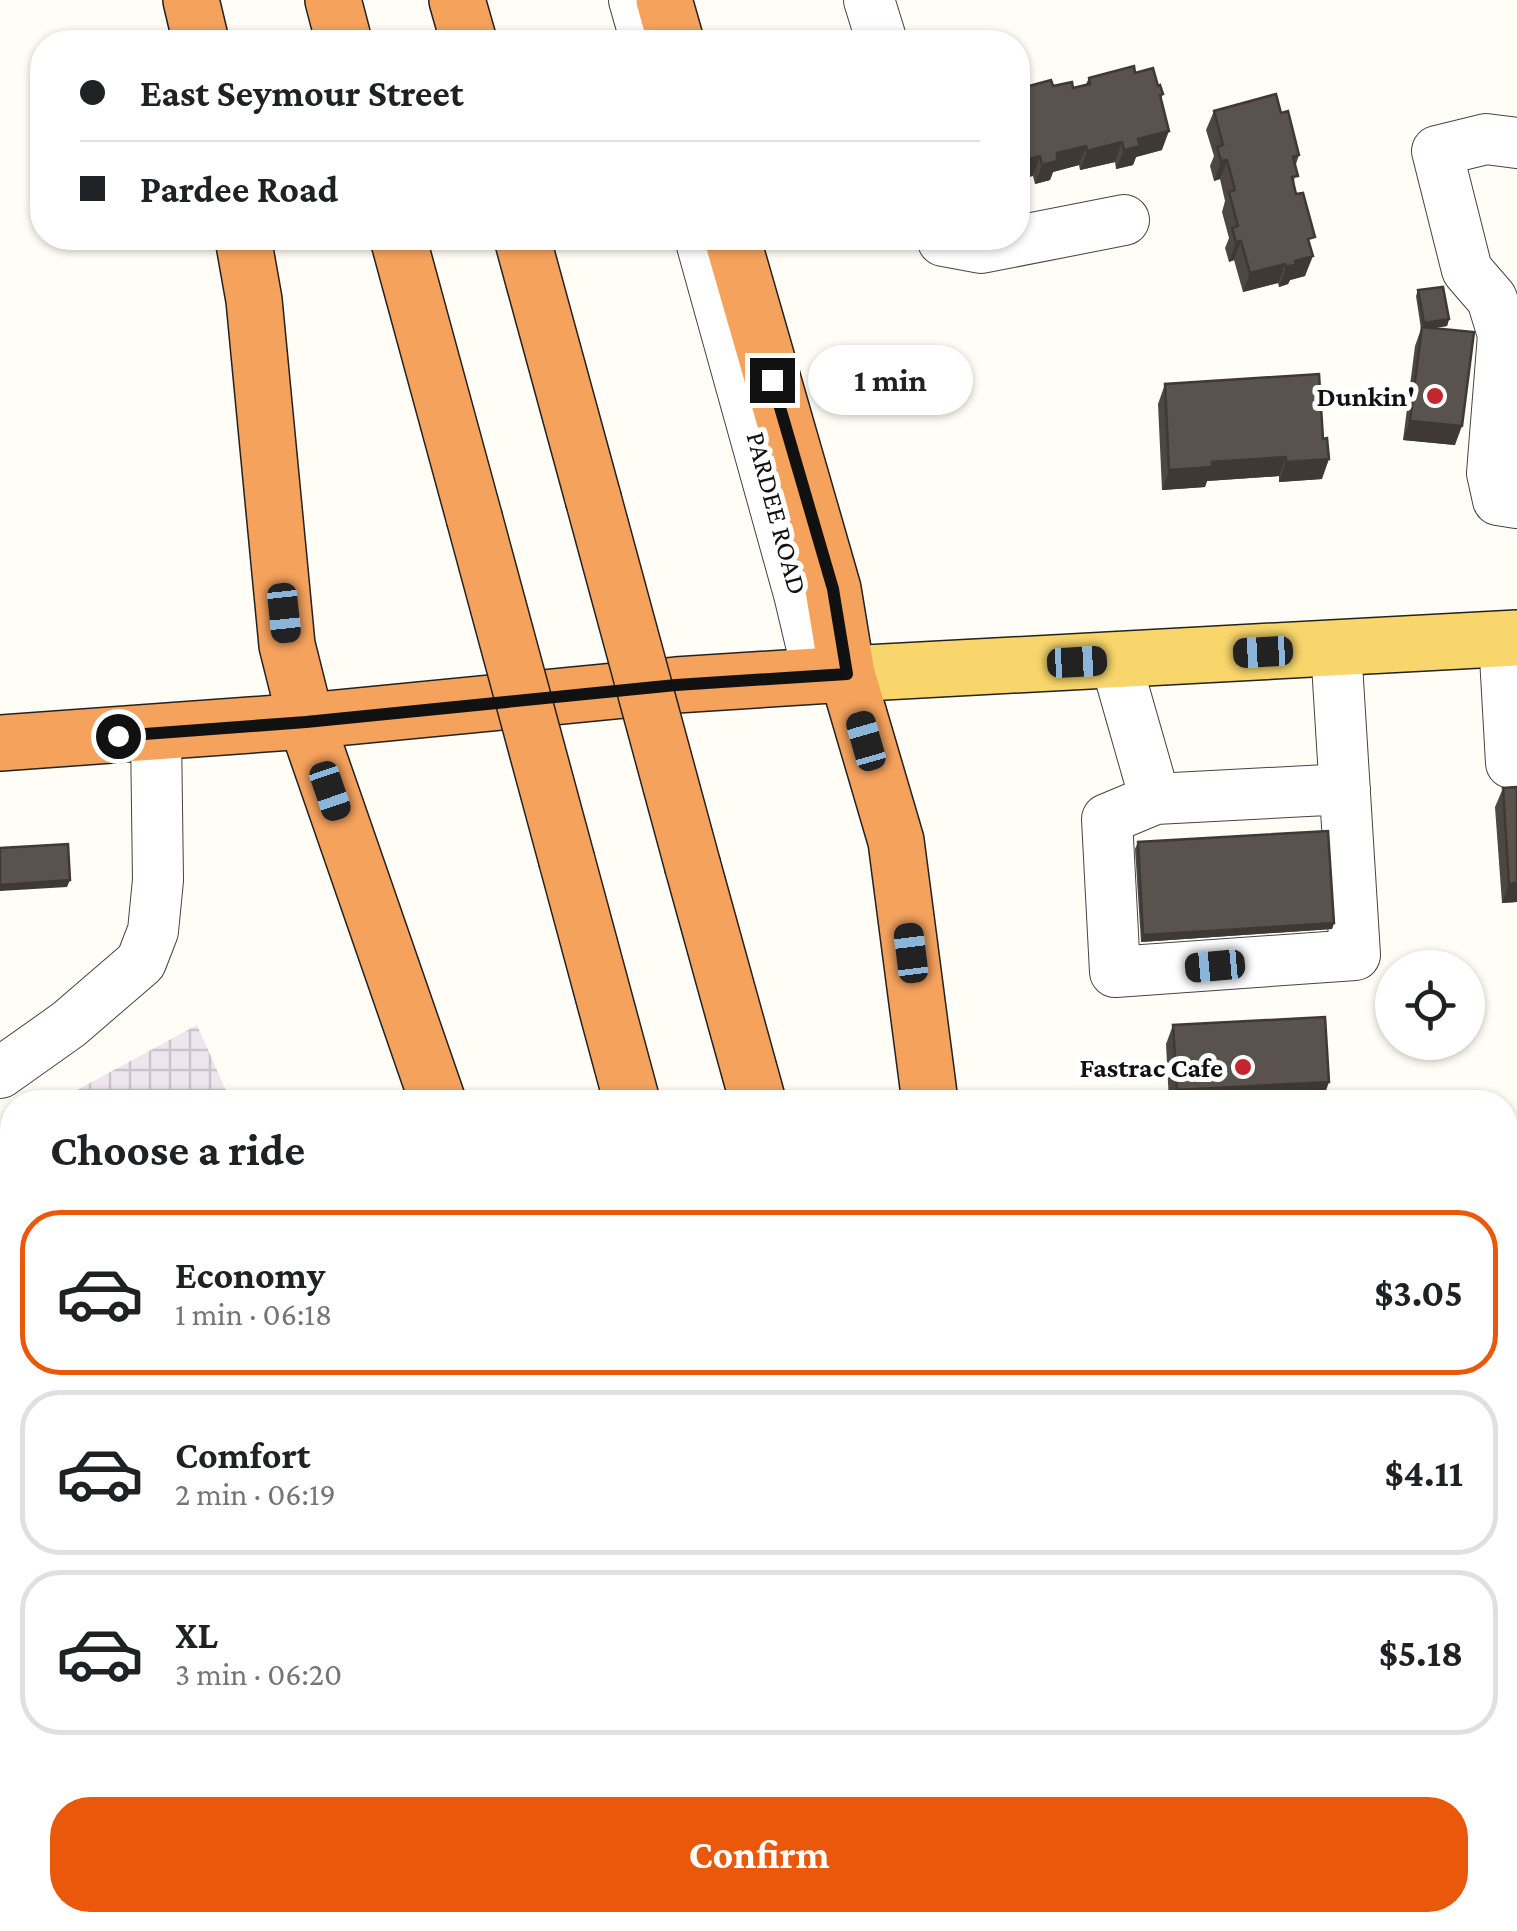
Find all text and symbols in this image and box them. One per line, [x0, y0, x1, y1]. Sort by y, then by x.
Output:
text: East Seymour Street [140, 72, 464, 114]
text: Pardee Road [140, 168, 338, 210]
callout: 1 min [807, 345, 972, 415]
route end [750, 358, 795, 403]
text: 1 min [854, 362, 927, 398]
place label: Dunkin' [1317, 381, 1415, 412]
marker: Dunkin' [1424, 385, 1446, 407]
street label: PARDEE ROAD [740, 428, 814, 598]
car [266, 582, 302, 644]
car [1232, 635, 1294, 669]
car [1046, 645, 1108, 679]
car [843, 708, 889, 774]
route start [96, 714, 141, 759]
car [306, 758, 354, 824]
car [892, 921, 930, 985]
car [1184, 948, 1246, 984]
map controls [1375, 950, 1485, 1060]
button: locate [1375, 950, 1485, 1060]
place label: Fastrac Cafe [1079, 1052, 1223, 1083]
marker: Fastrac Cafe [1232, 1056, 1254, 1078]
text: Choose a ride [50, 1125, 305, 1175]
icon: car [55, 1248, 145, 1338]
text: Economy [175, 1254, 325, 1296]
text: $3.05 [1374, 1272, 1463, 1314]
text: 1 min · 06:18 [175, 1296, 332, 1332]
icon: car [55, 1428, 145, 1518]
text: Comfort [175, 1434, 311, 1476]
text: $4.11 [1385, 1452, 1463, 1494]
text: 2 min · 06:19 [175, 1476, 336, 1512]
icon: car [55, 1608, 145, 1698]
text: XL [175, 1614, 218, 1656]
text: $5.18 [1379, 1632, 1463, 1674]
text: 3 min · 06:20 [175, 1656, 342, 1692]
button: Confirm [50, 1797, 1468, 1912]

